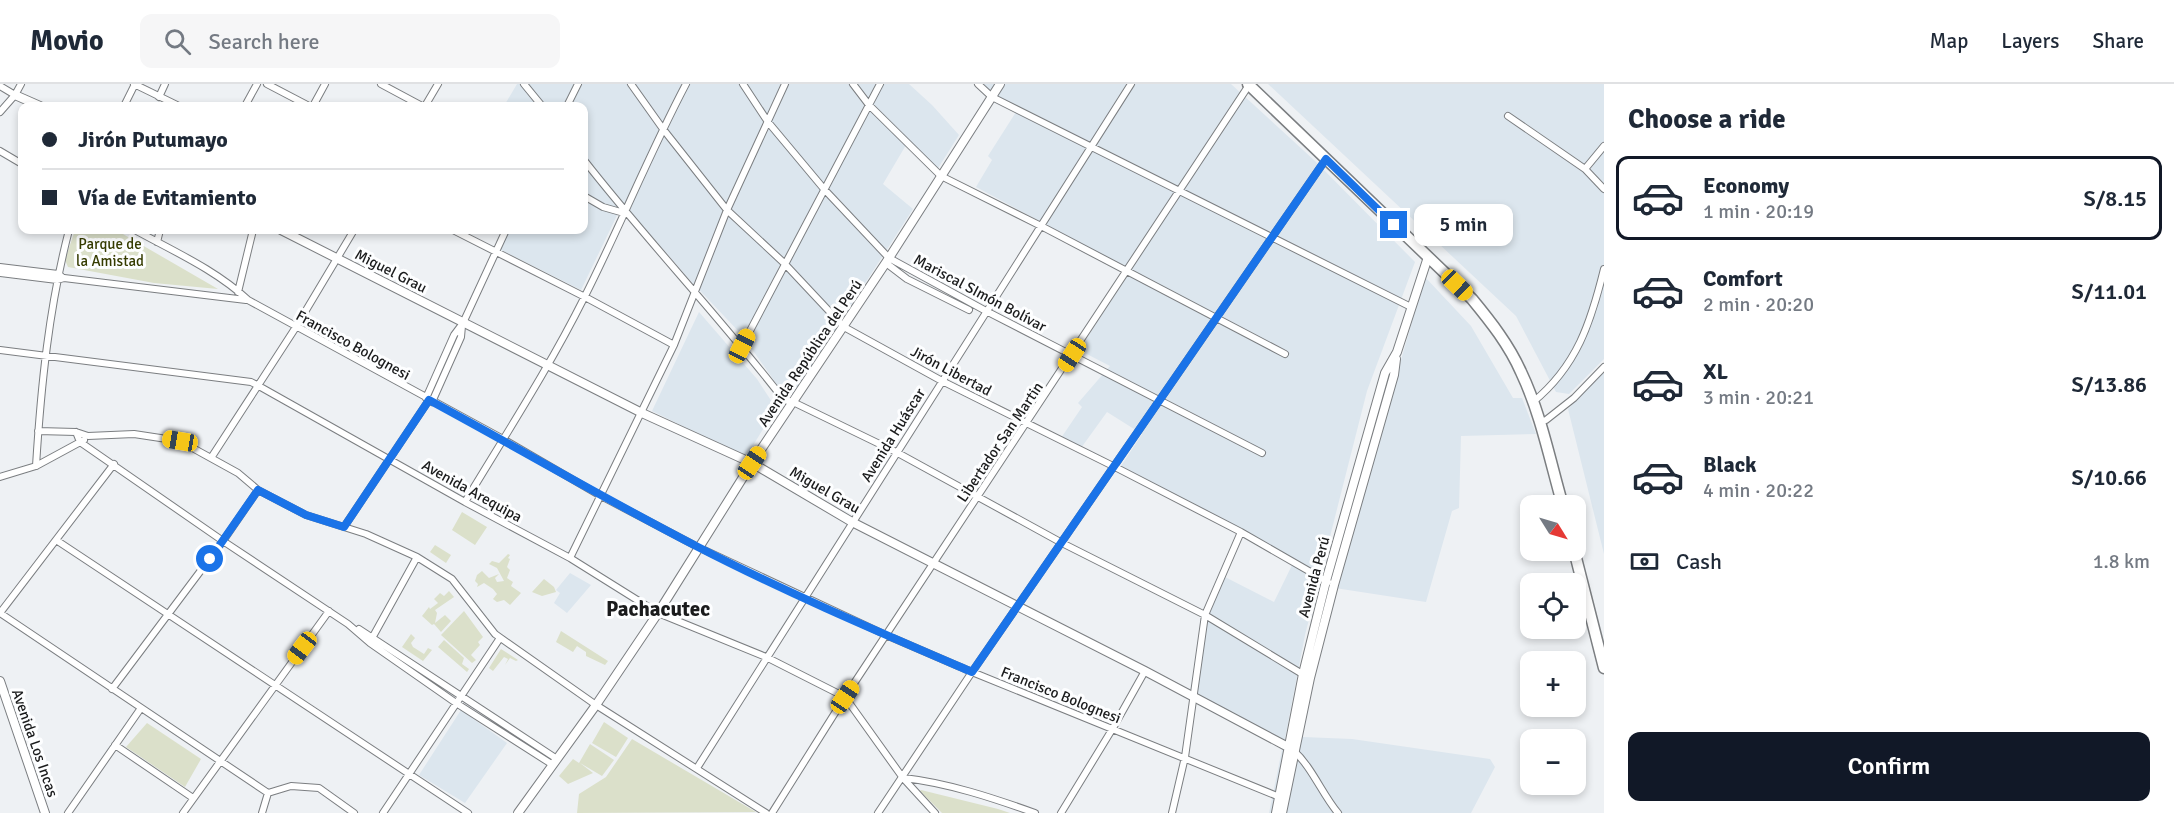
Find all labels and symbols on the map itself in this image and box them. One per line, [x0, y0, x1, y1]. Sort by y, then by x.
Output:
callout: 5 min [1415, 204, 1514, 246]
route end [1380, 211, 1407, 238]
park label: Parque de la Amistad [76, 235, 144, 270]
street label: Miguel Grau [352, 245, 430, 297]
street label: Mariscal SImón Bolívar [911, 250, 1050, 336]
car [1438, 266, 1476, 304]
street label: Avenida República del Perú [754, 276, 866, 430]
street label: Francisco Bolognesi [293, 306, 413, 384]
car [726, 326, 758, 366]
car [1055, 335, 1089, 375]
street label: Jirón Libertad [908, 342, 995, 400]
street label: Libertador San Martin [953, 379, 1047, 505]
street label: Avenida Huáscar [857, 385, 929, 485]
car [161, 429, 199, 453]
car [734, 443, 770, 483]
street label: Avenida Arequipa [419, 456, 525, 526]
street label: Miguel Grau [787, 463, 863, 517]
north arrow [1520, 495, 1586, 561]
street label: Avenida Perú [1295, 534, 1333, 620]
route start [196, 545, 223, 572]
district label: Pachacutec [606, 596, 710, 622]
car [284, 628, 320, 668]
street label: Francisco Bolognesi [998, 663, 1124, 727]
car [827, 677, 863, 717]
street label: Avenida Los Incas [8, 687, 62, 800]

